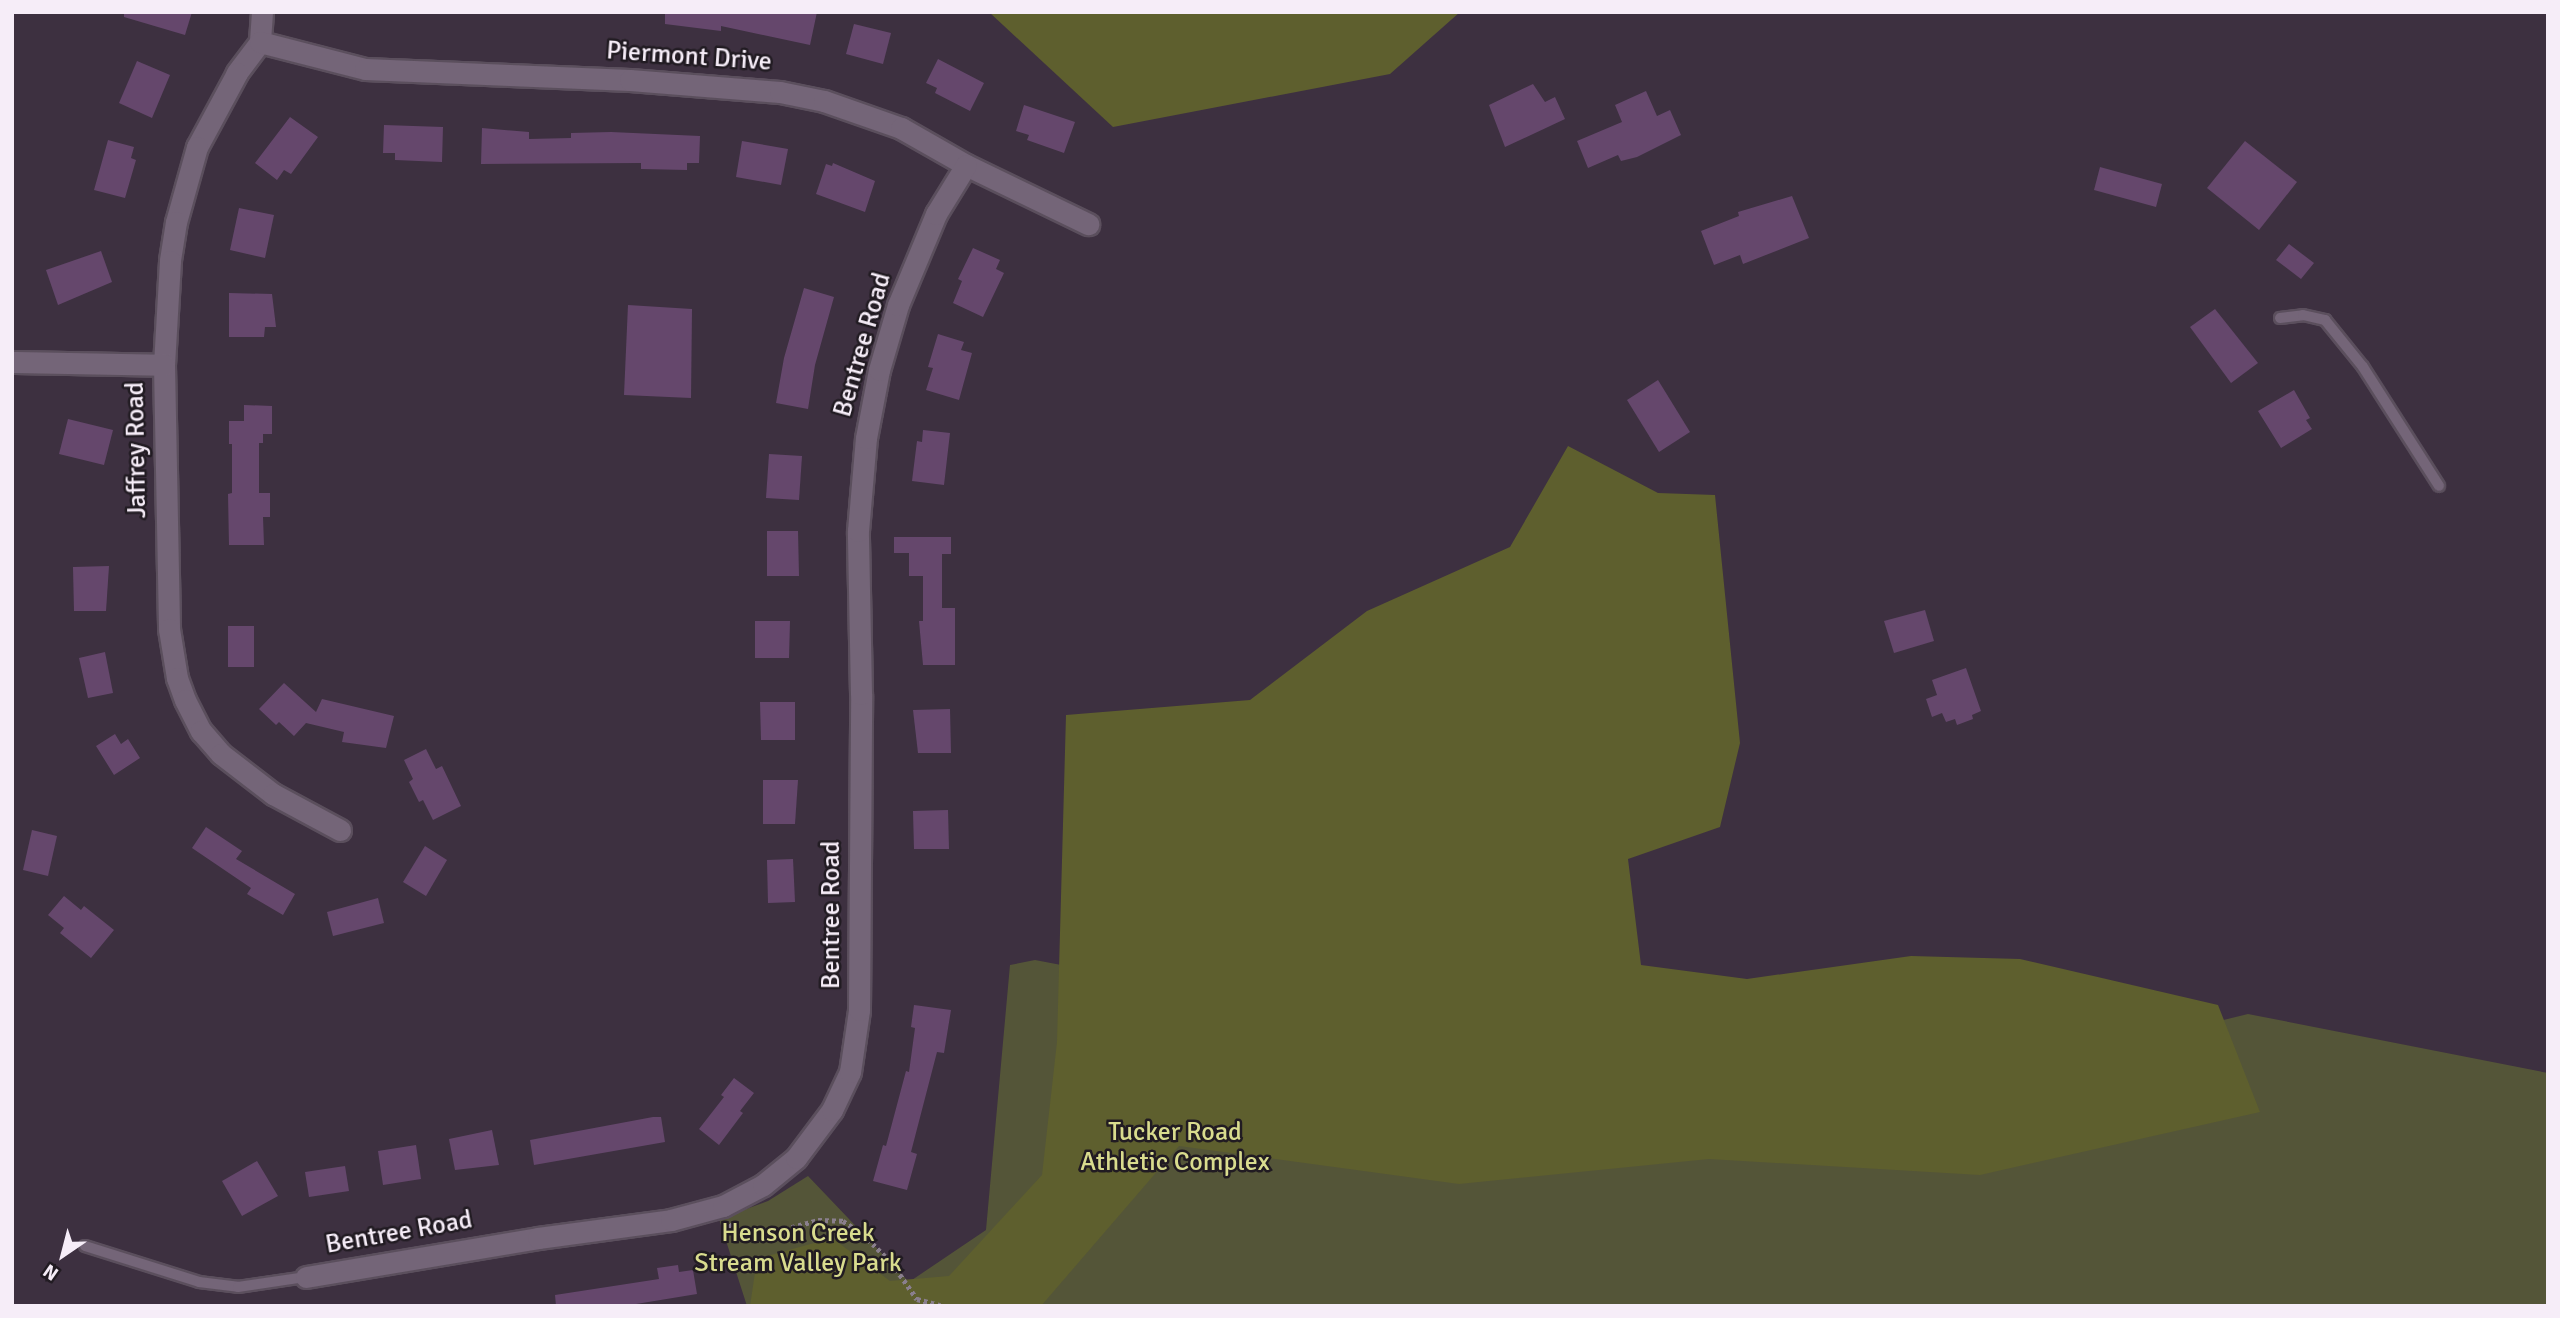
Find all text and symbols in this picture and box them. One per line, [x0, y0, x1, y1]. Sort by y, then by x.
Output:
street label: Piermont Drive [605, 36, 773, 78]
street label: Bentree Road [828, 269, 898, 421]
street label: Jaffrey Road [120, 381, 154, 519]
street label: Bentree Road [816, 841, 848, 989]
park label: Tucker Road Athletic Complex [1080, 1117, 1270, 1178]
street label: Bentree Road [323, 1205, 475, 1261]
park label: Henson Creek Stream Valley Park [694, 1218, 902, 1280]
north arrow [28, 1220, 98, 1290]
text: N [39, 1259, 63, 1286]

